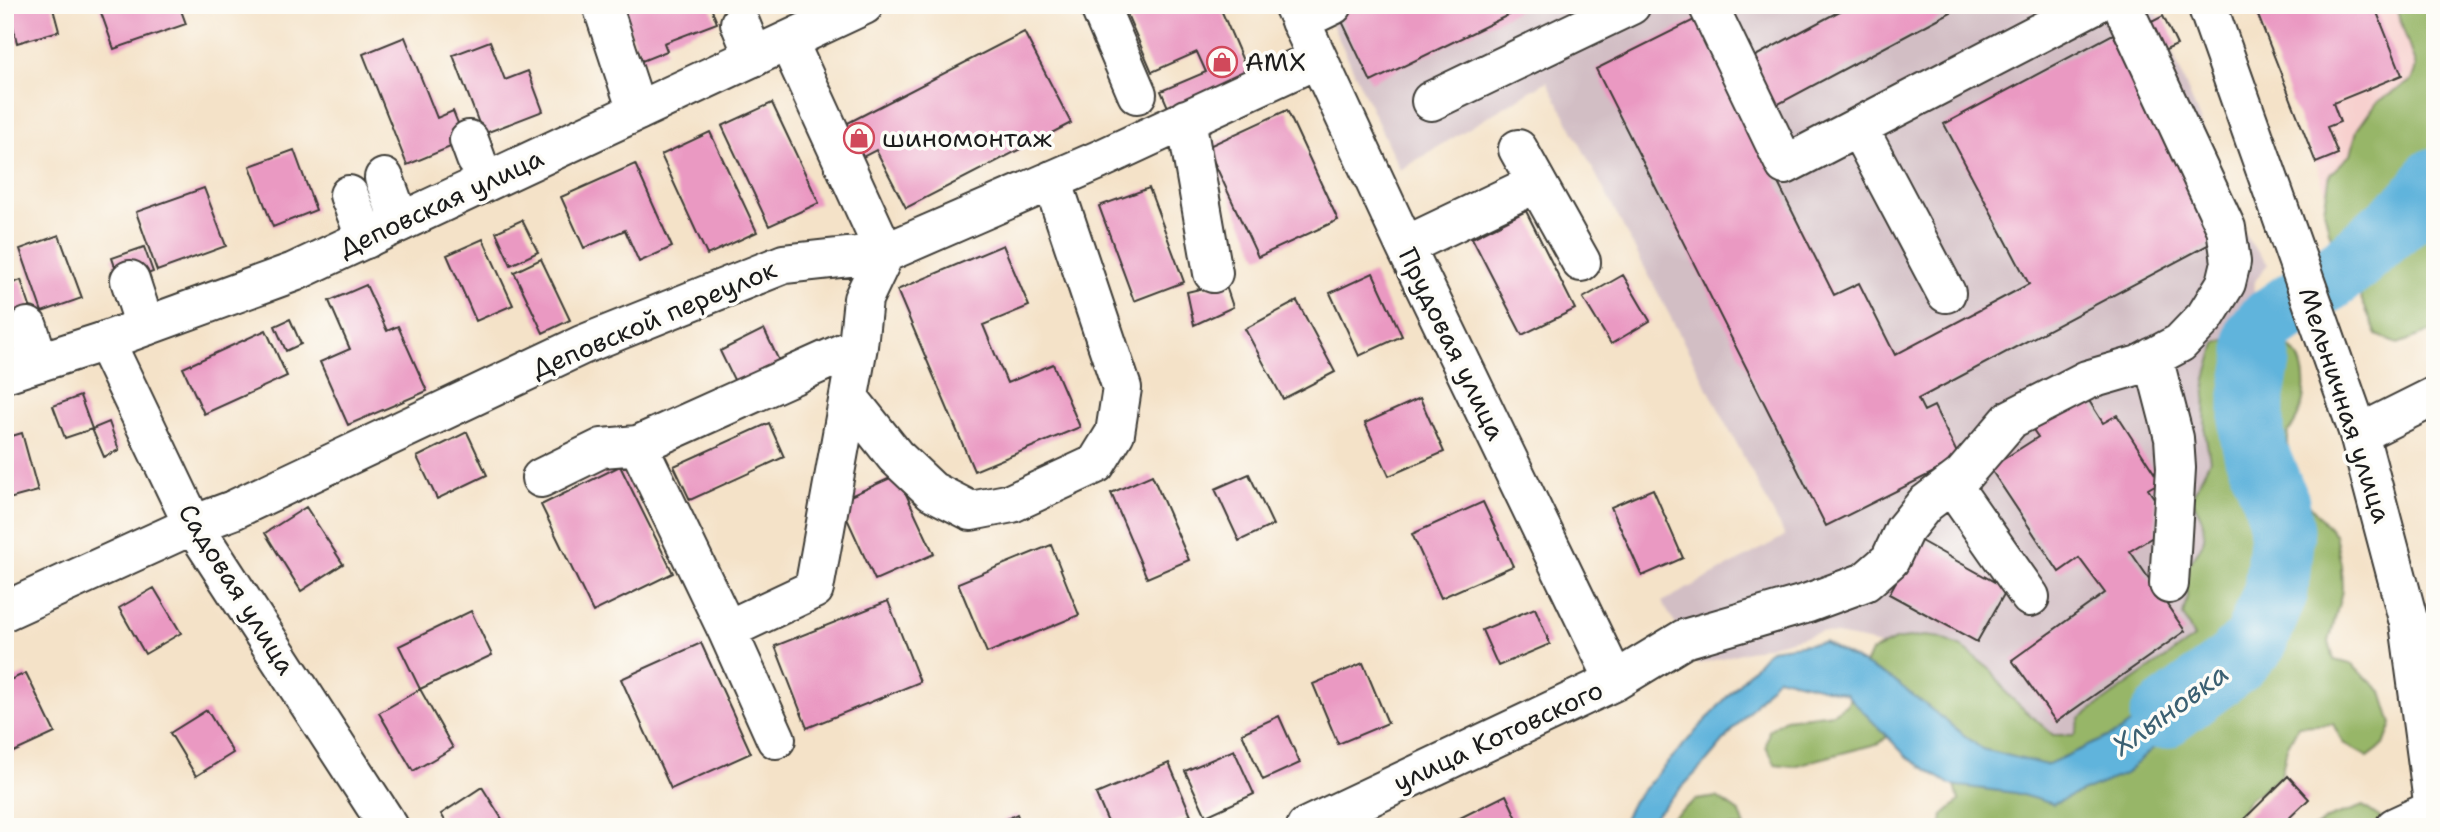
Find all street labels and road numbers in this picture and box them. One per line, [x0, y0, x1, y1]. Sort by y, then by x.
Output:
street label: Деповская улица [333, 140, 549, 265]
street label: Прудовая улица [1391, 242, 1514, 446]
street label: Деповской переулок [526, 251, 782, 386]
street label: Мельничная улица [2291, 283, 2400, 527]
street label: Садовая улица [171, 497, 304, 681]
street label: улица Котовского [1387, 672, 1608, 800]

